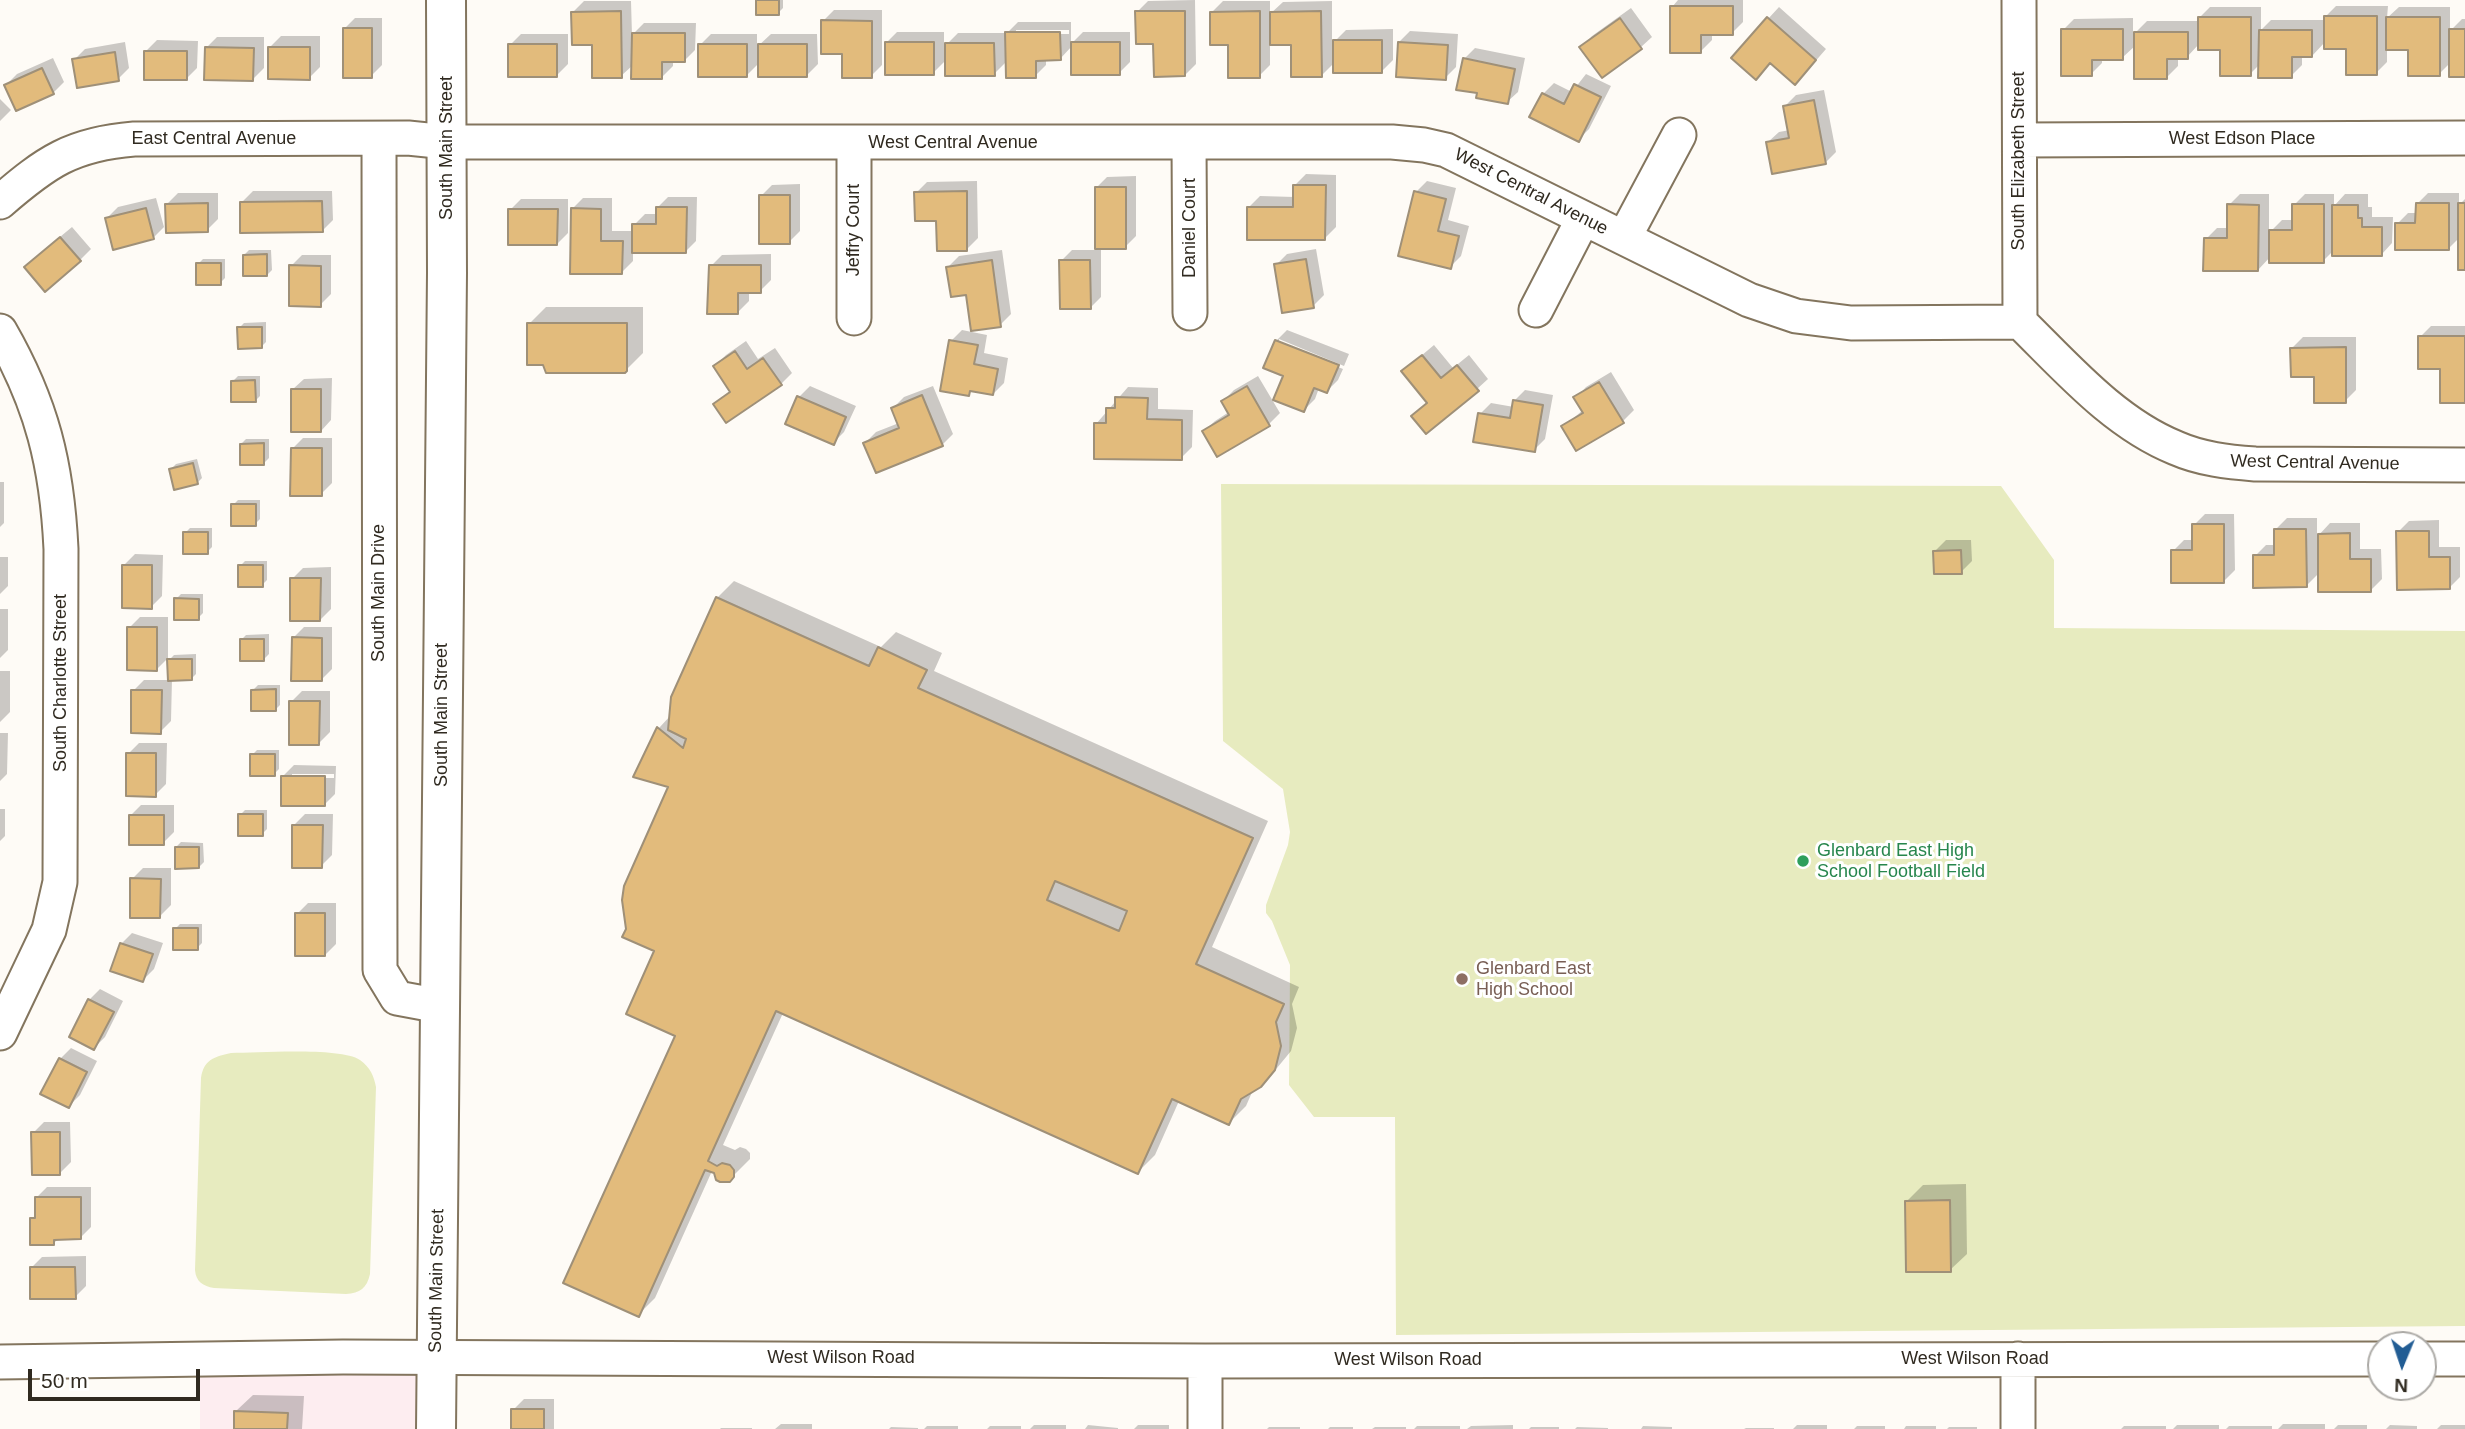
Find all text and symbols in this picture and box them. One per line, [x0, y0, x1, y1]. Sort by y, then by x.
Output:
street label: South Elizabeth Street [2008, 71, 2030, 251]
street label: South Main Street [436, 76, 458, 220]
street label: East Central Avenue [132, 128, 296, 150]
street label: West Edson Place [2169, 128, 2315, 150]
street label: West Central Avenue [868, 132, 1038, 154]
street label: West Central Avenue [1451, 144, 1611, 240]
street label: Daniel Court [1179, 178, 1201, 278]
street label: Jeffry Court [843, 184, 865, 276]
street label: West Central Avenue [2230, 451, 2400, 475]
street label: South Main Drive [368, 524, 390, 662]
street label: South Charlotte Street [50, 594, 72, 772]
street label: South Main Street [431, 643, 453, 787]
place label: Glenbard East High School Football Field [1817, 840, 1985, 882]
marker: Glenbard East High School Football Field [1795, 853, 1811, 869]
place label: Glenbard East High School [1476, 958, 1591, 1000]
marker: Glenbard East High School [1454, 971, 1470, 987]
street label: South Main Street [425, 1209, 449, 1353]
north arrow [2367, 1331, 2437, 1401]
street label: West Wilson Road [767, 1347, 915, 1369]
street label: West Wilson Road [1901, 1348, 2049, 1370]
street label: West Wilson Road [1334, 1349, 1482, 1371]
scale bar [32, 1356, 203, 1400]
text: 50 m [41, 1369, 88, 1392]
text: N [2394, 1375, 2409, 1396]

